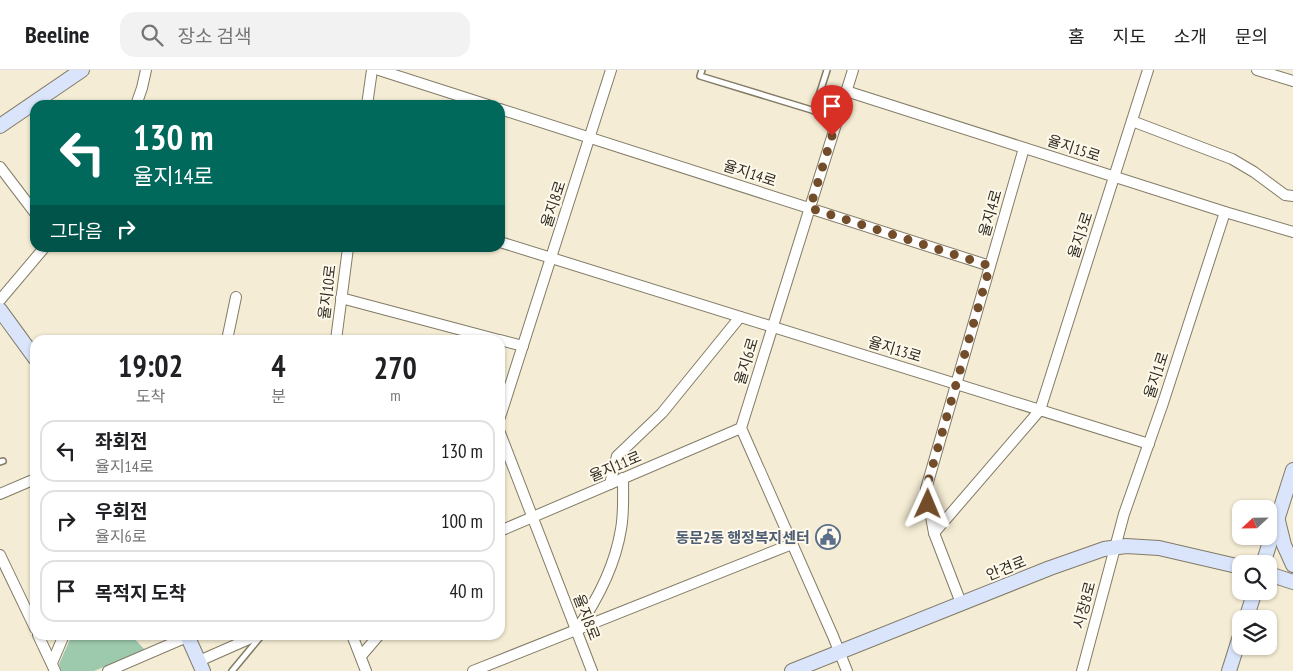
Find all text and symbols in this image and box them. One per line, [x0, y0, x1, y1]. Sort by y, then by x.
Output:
search box [120, 12, 470, 57]
text: Beeline [25, 19, 90, 50]
icon: search [138, 21, 166, 49]
text: 장소 검색 [178, 24, 252, 48]
text: 홈 [1068, 25, 1085, 48]
text: 지도 [1113, 25, 1146, 48]
text: 소개 [1174, 25, 1207, 48]
text: 문의 [1235, 25, 1268, 48]
pin [811, 85, 853, 136]
icon: arrive [818, 92, 846, 120]
text: 130 m [133, 114, 214, 160]
icon: left [50, 120, 115, 185]
street label: 율지15로 [1045, 130, 1103, 166]
street label: 율지14로 [721, 155, 779, 191]
text: 율지14로 [133, 162, 214, 190]
street label: 율지8로 [537, 178, 569, 230]
street label: 율지4로 [974, 187, 1006, 239]
street label: 율지3로 [1064, 209, 1096, 261]
icon: right [112, 215, 140, 243]
text: 그다음 [50, 219, 102, 243]
street label: 율지10로 [314, 264, 340, 320]
street label: 율지13로 [866, 332, 924, 366]
street label: 율지6로 [730, 335, 762, 387]
text: 19:02 [118, 346, 183, 385]
text: 4 [271, 346, 286, 385]
text: 270 [374, 348, 417, 387]
street label: 율지1로 [1140, 349, 1172, 401]
text: m [390, 385, 401, 405]
text: 도착 [136, 386, 165, 406]
text: 분 [271, 386, 286, 406]
text: 좌회전 [95, 429, 147, 453]
icon: left [52, 437, 80, 465]
text: 130 m [441, 439, 483, 463]
street label: 율지11로 [586, 447, 644, 485]
text: 율지14로 [95, 456, 154, 476]
position arrow [901, 477, 953, 529]
text: 우회전 [95, 499, 147, 523]
north arrow [1232, 500, 1278, 545]
map controls [1232, 500, 1277, 655]
icon: right [52, 507, 80, 535]
text: 100 m [441, 509, 483, 533]
public building icon: 동문2동 행정복지센터 [815, 524, 841, 550]
text: 율지6로 [95, 526, 146, 546]
place label: 동문2동 행정복지센터 [676, 528, 810, 547]
street label: 안견로 [983, 551, 1029, 585]
button: search [1232, 555, 1277, 600]
icon: arrive [52, 577, 80, 605]
text: 40 m [450, 579, 483, 603]
street label: 시장8로 [1069, 579, 1099, 631]
text: 목적지 도착 [95, 581, 186, 605]
street label: 율지8로 [570, 591, 604, 643]
button: layers [1232, 610, 1277, 655]

